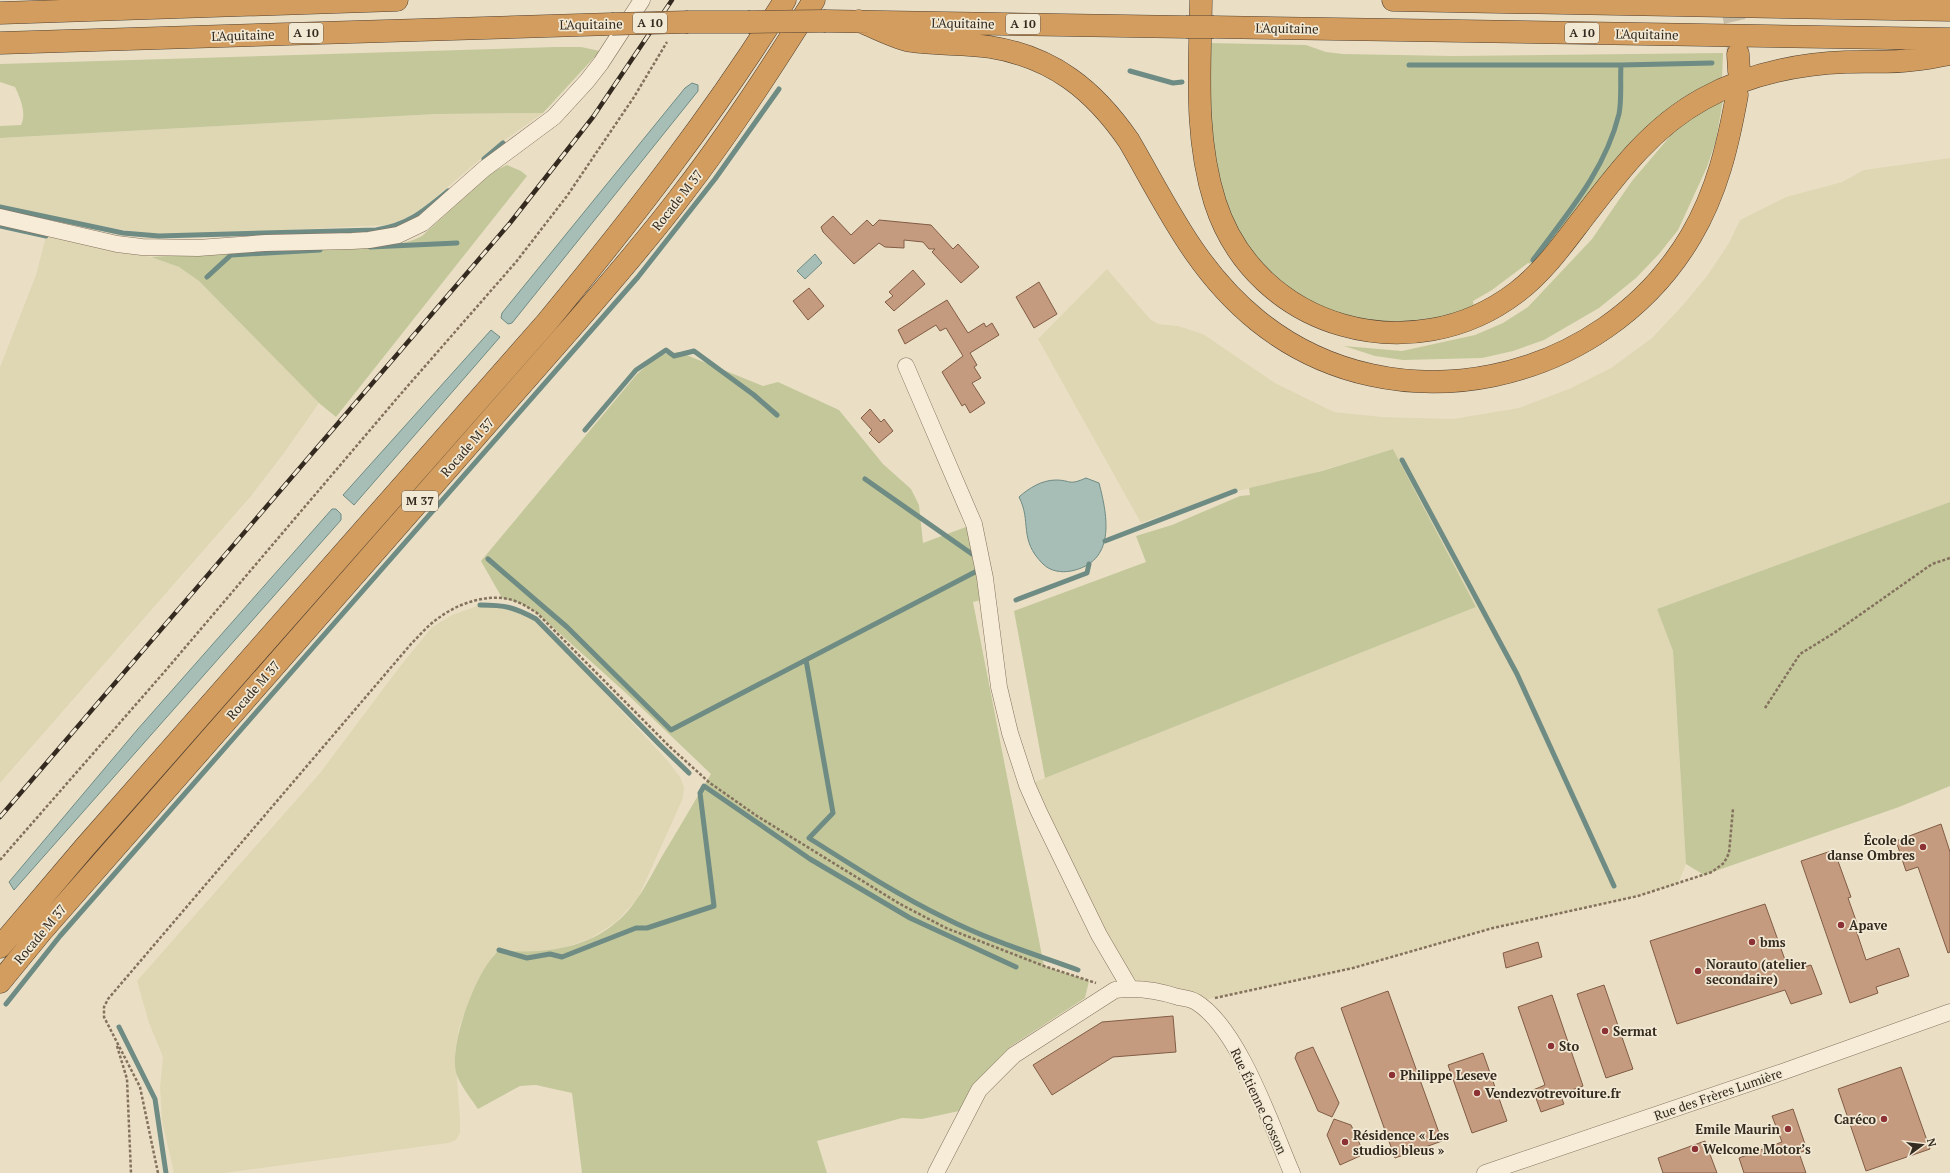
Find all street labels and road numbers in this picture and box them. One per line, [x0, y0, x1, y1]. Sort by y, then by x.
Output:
road number: A 10 [633, 13, 667, 33]
street label: L'Aquitaine [931, 13, 995, 33]
street label: L'Aquitaine [559, 14, 623, 34]
road number: A 10 [1006, 14, 1040, 34]
street label: L'Aquitaine [1255, 18, 1319, 38]
road number: A 10 [289, 23, 323, 43]
road number: A 10 [1565, 23, 1599, 43]
street label: L'Aquitaine [1615, 24, 1679, 44]
street label: L'Aquitaine [211, 25, 275, 45]
street label: Rocade M 37 [647, 166, 707, 234]
street label: Rocade M 37 [436, 413, 498, 480]
road number: M 37 [402, 491, 438, 511]
street label: Rocade M 37 [222, 656, 284, 723]
street label: Rocade M 37 [10, 900, 70, 968]
street label: Rue Étienne Cosson [1227, 1045, 1292, 1157]
street label: Rue des Frères Lumière [1651, 1064, 1785, 1124]

